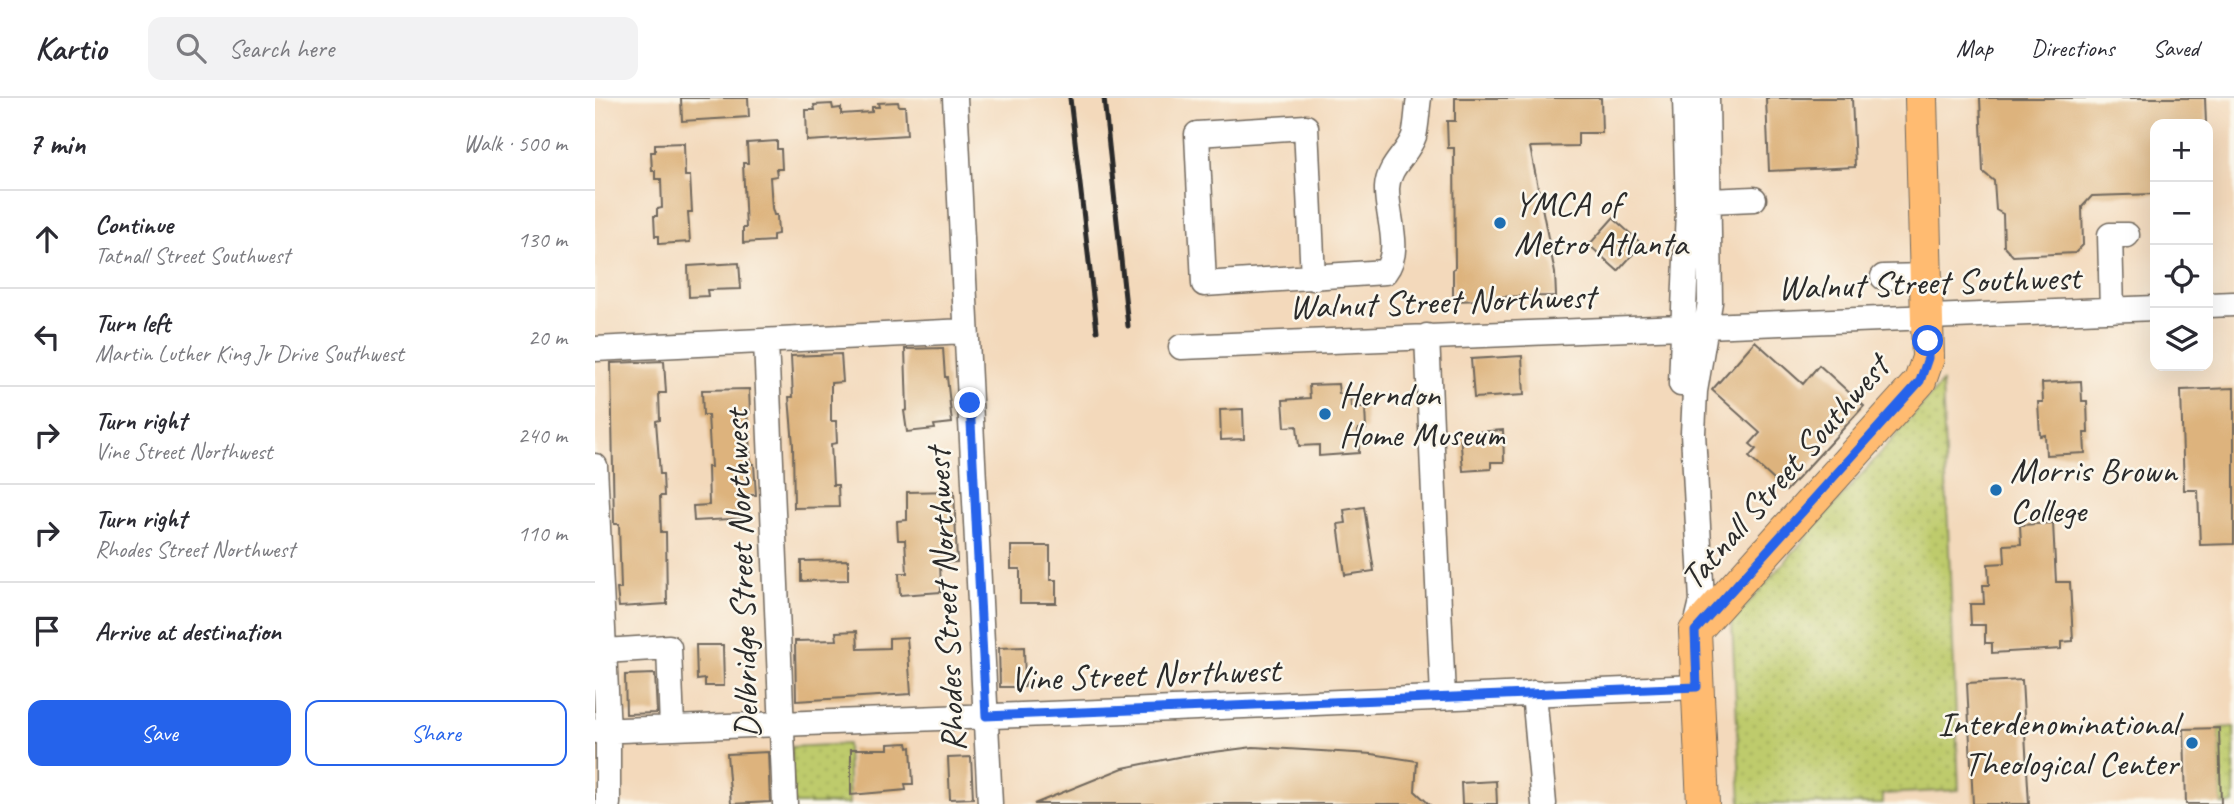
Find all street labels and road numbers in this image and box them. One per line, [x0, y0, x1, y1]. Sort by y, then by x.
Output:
street label: Walnut Street Southwest [1777, 255, 2084, 310]
street label: Walnut Street Northwest [1288, 274, 1600, 329]
street label: Tatnall Street Southwest [1670, 342, 1902, 599]
street label: Delbridge Street Northwest [713, 405, 770, 739]
street label: Rhodes Street Northwest [915, 443, 976, 753]
street label: Vine Street Northwest [1009, 647, 1284, 702]

